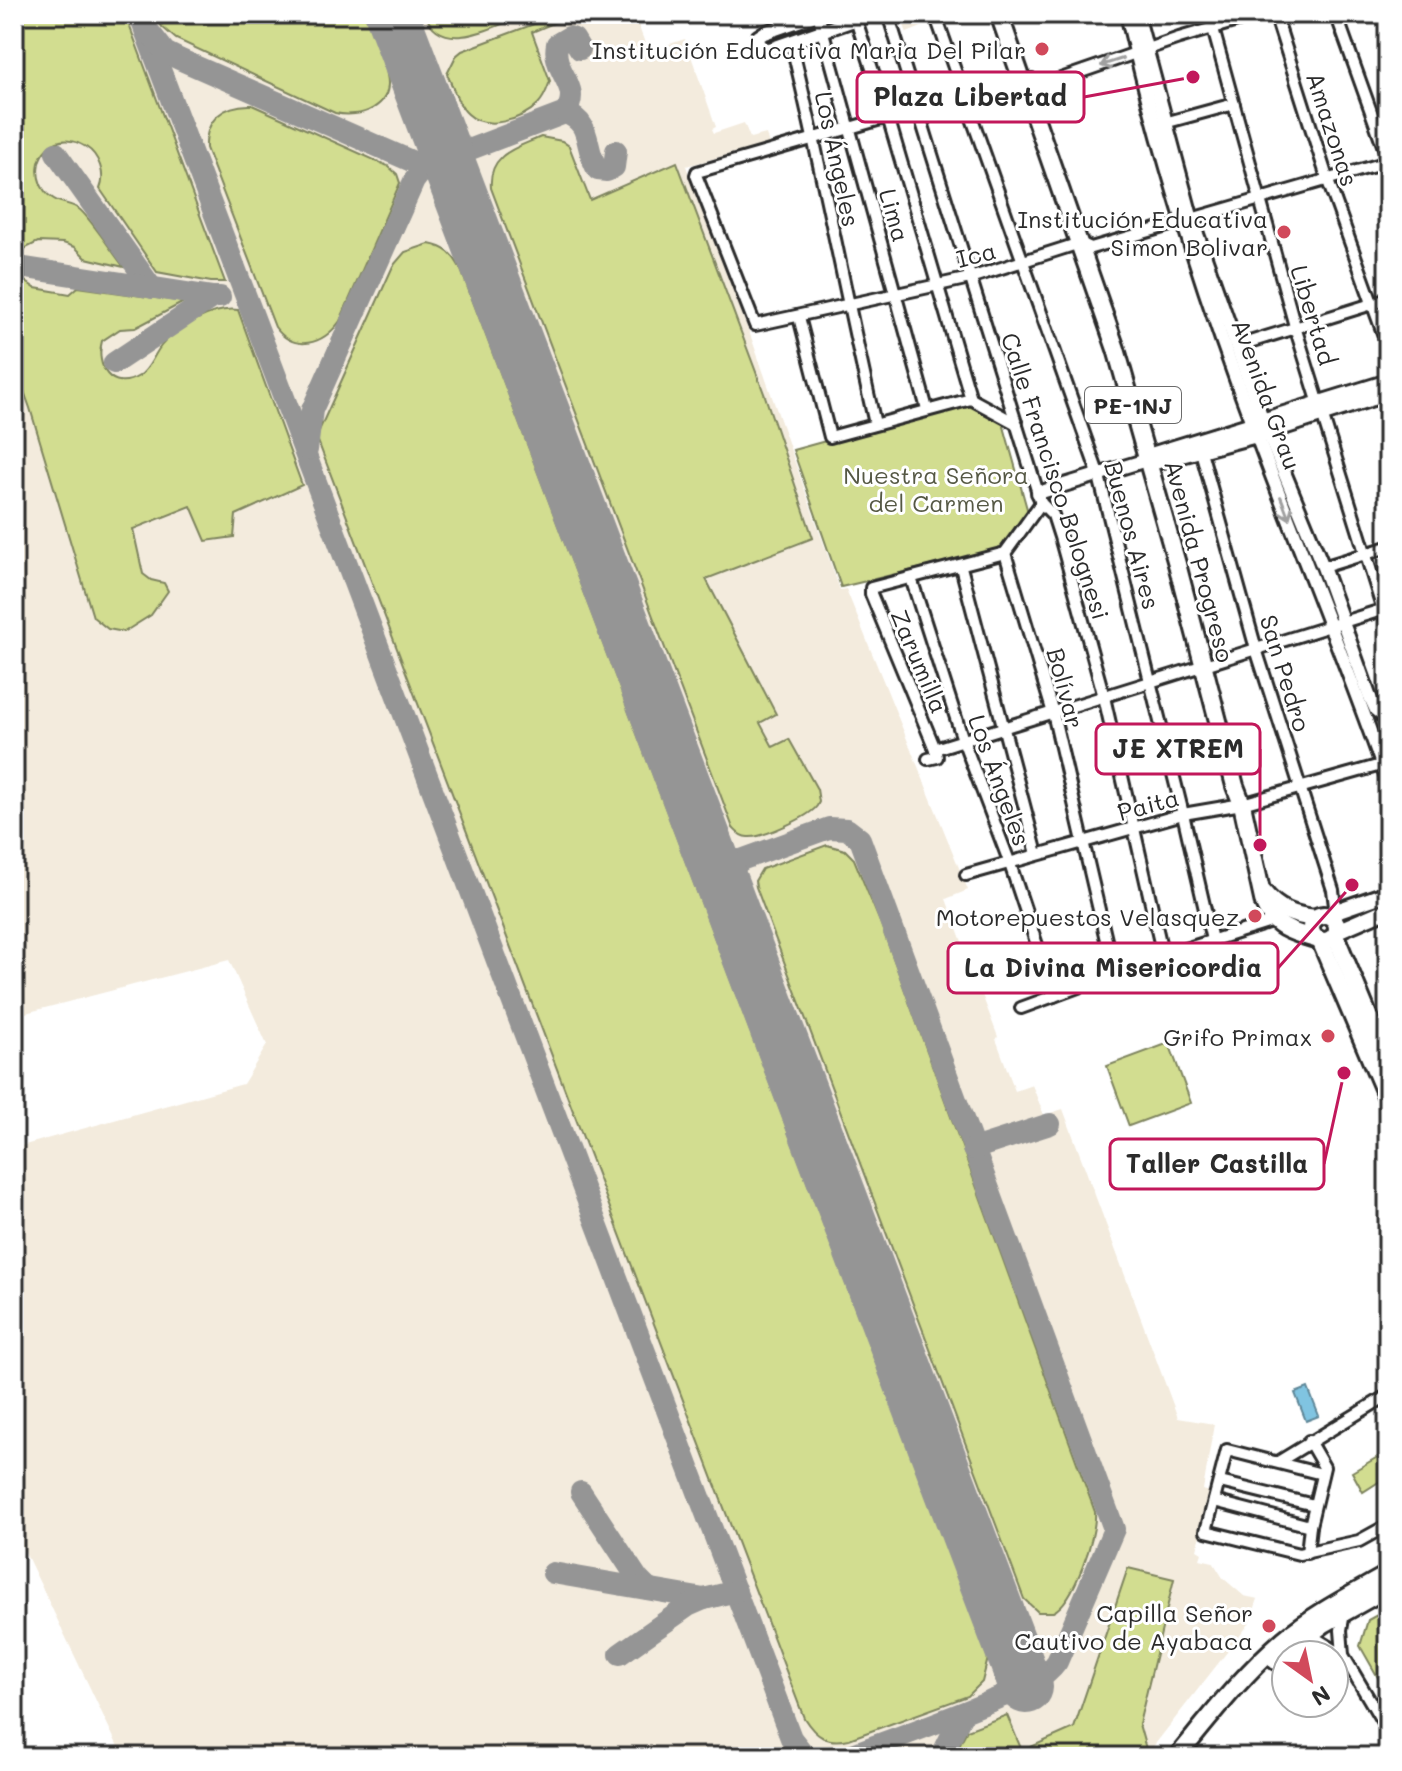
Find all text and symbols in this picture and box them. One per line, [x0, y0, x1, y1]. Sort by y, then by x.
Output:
place label: Institución Educativa Maria Del Pilar [592, 34, 1026, 65]
marker: Institución Educativa Maria Del Pilar [1033, 40, 1051, 58]
one-way arrow [1100, 56, 1125, 71]
street label: Amazonas [1300, 68, 1366, 190]
callout: Plaza Libertad [857, 72, 1084, 122]
text: Plaza Libertad [873, 79, 1067, 113]
street label: Los Ángeles [809, 89, 867, 229]
street label: Lima [873, 185, 917, 245]
place label: Institución Educativa Simon Bolivar [1018, 203, 1268, 262]
marker: Institución Educativa Simon Bolivar [1275, 223, 1293, 241]
street label: Ica [953, 234, 999, 274]
street label: Libertad [1284, 261, 1344, 369]
street label: Avenida Grau [1225, 314, 1309, 474]
street label: Calle Francisco Bolognesi [995, 329, 1117, 623]
road number: PE-1NJ [1085, 387, 1181, 423]
street label: Buenos Aires [1098, 457, 1168, 613]
street label: Avenida Progreso [1158, 457, 1242, 665]
park label: Nuestra Señora del Carmen [843, 459, 1029, 518]
one-way arrow [1279, 495, 1293, 520]
street label: Zarumilla [884, 604, 956, 718]
street label: San Pedro [1254, 611, 1318, 735]
street label: Bolívar [1040, 644, 1092, 732]
street label: Los Ángeles [962, 710, 1038, 850]
callout: JE XTREM [1096, 724, 1260, 774]
text: JE XTREM [1112, 731, 1244, 765]
street label: Paita [1114, 781, 1182, 827]
place label: Motorepuestos Velasquez [936, 901, 1239, 932]
marker: Motorepuestos Velasquez [1246, 907, 1264, 925]
callout: La Divina Misericordia [948, 943, 1278, 993]
text: La Divina Misericordia [964, 950, 1262, 984]
place label: Grifo Primax [1163, 1021, 1312, 1052]
marker: Grifo Primax [1319, 1027, 1337, 1045]
callout: Taller Castilla [1110, 1139, 1324, 1189]
text: Taller Castilla [1126, 1146, 1308, 1180]
place label: Capilla Señor Cautivo de Ayabaca [1014, 1597, 1253, 1656]
marker: Capilla Señor Cautivo de Ayabaca [1260, 1617, 1278, 1635]
north arrow [1270, 1639, 1350, 1719]
text: N [1306, 1679, 1336, 1713]

